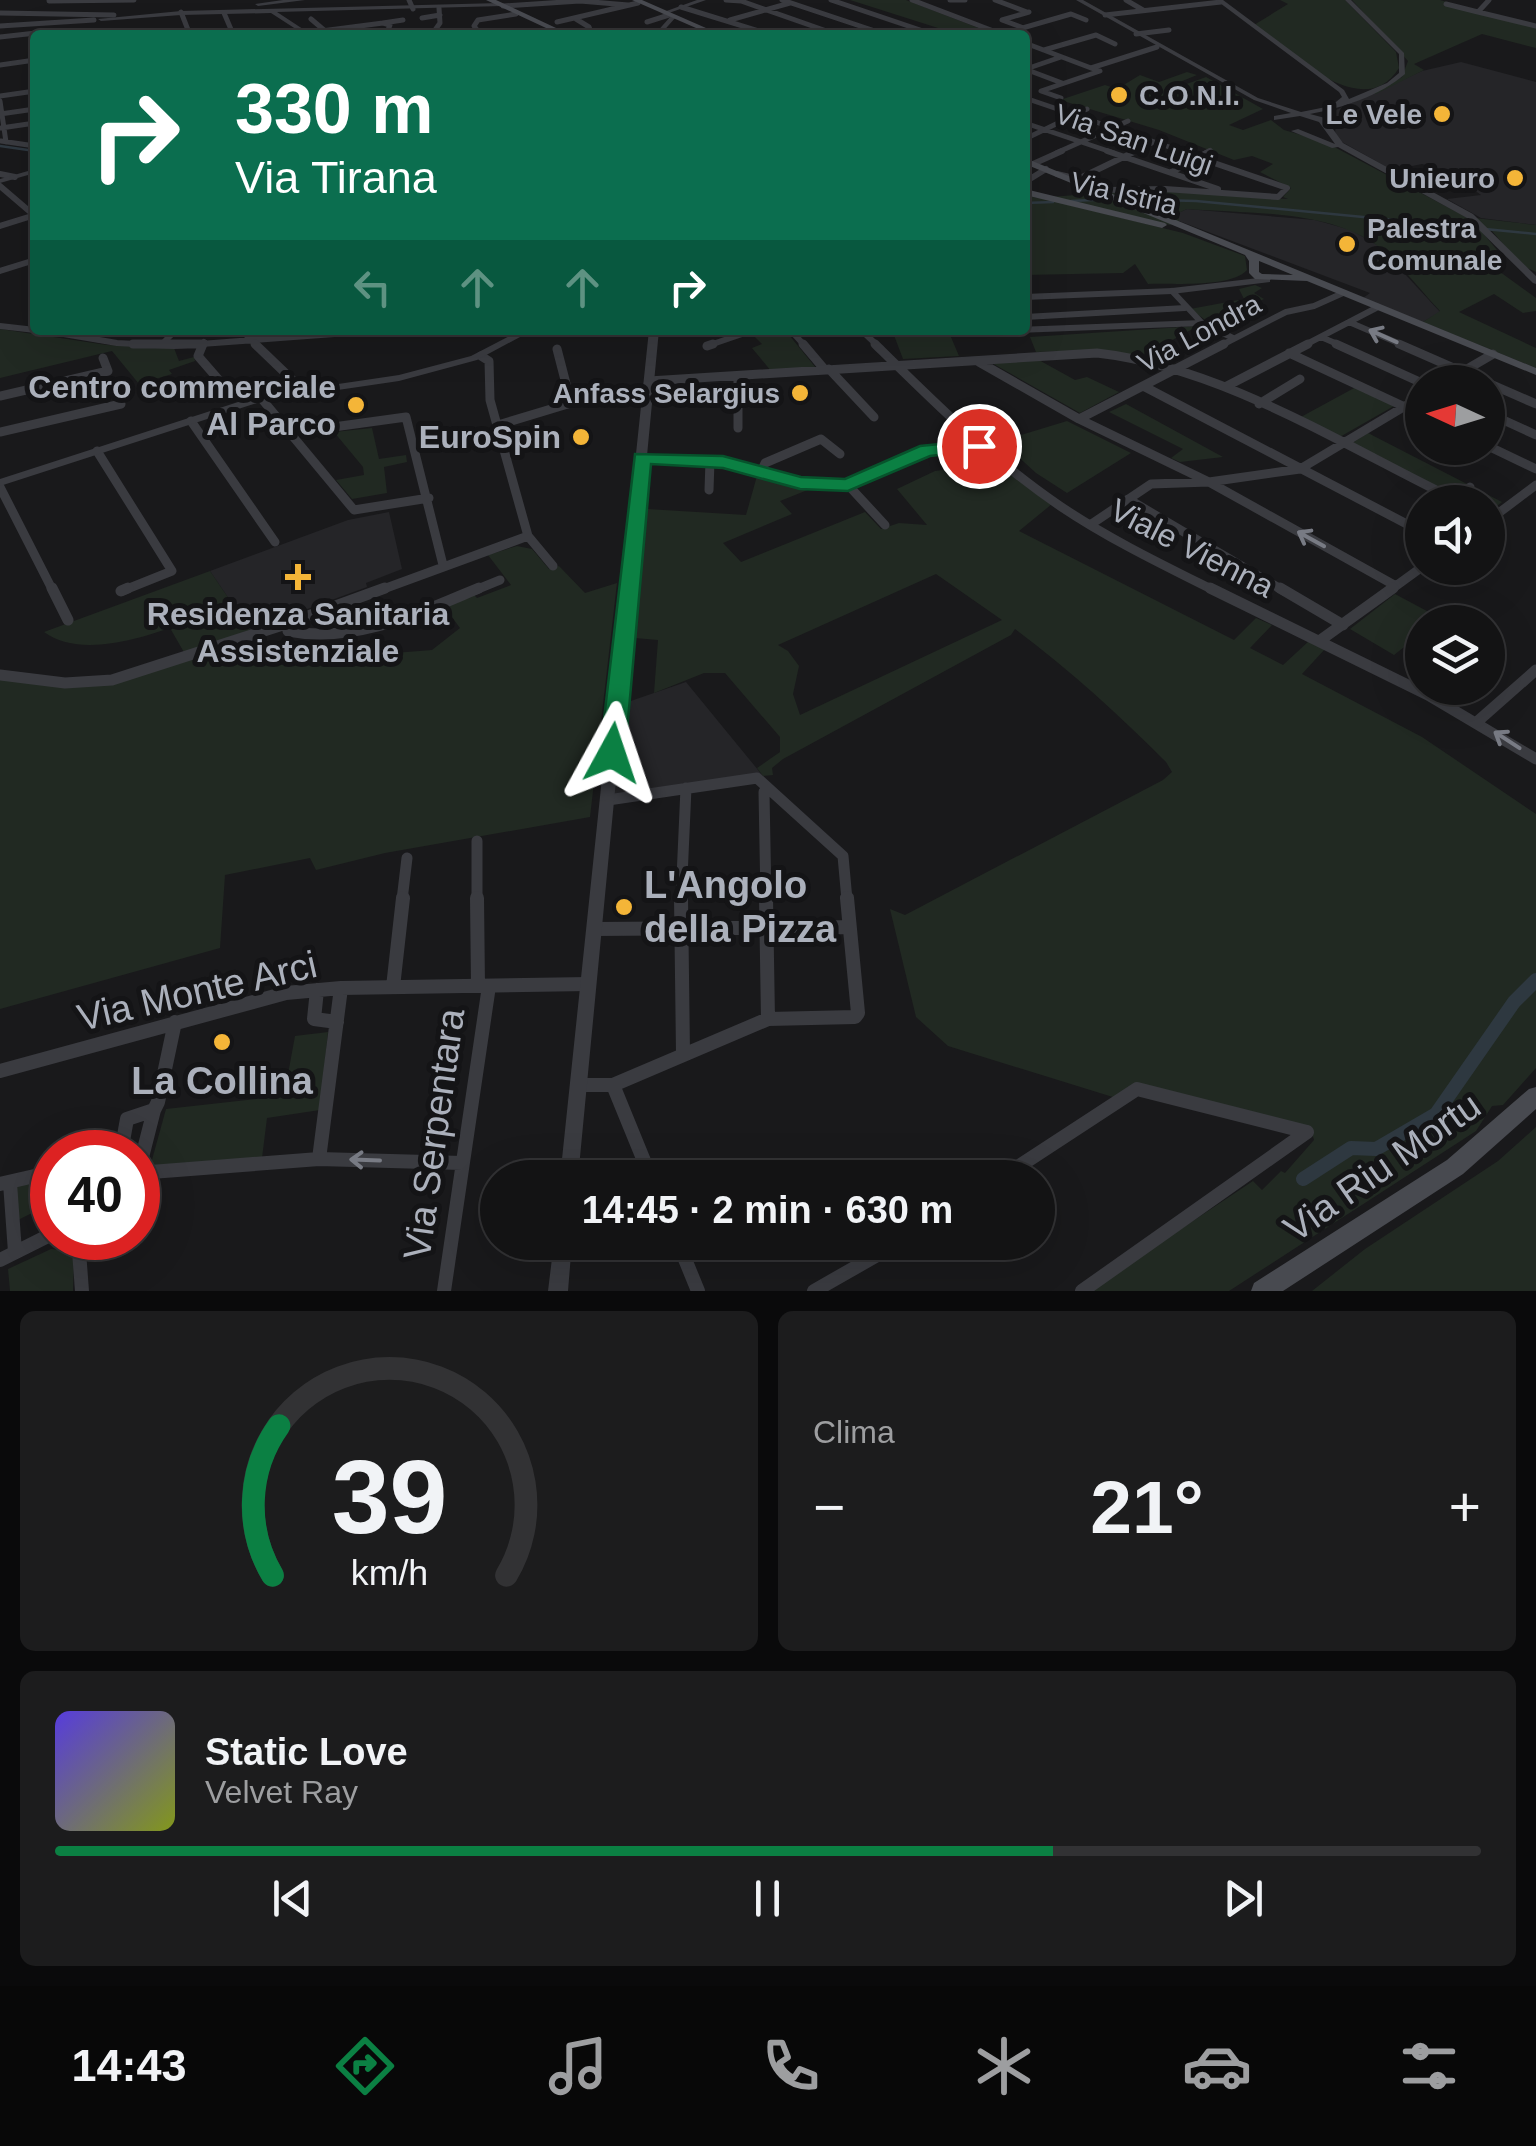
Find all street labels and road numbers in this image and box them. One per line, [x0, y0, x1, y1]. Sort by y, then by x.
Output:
street label: Via San Luigi [1051, 98, 1217, 181]
street label: Via Istria [1068, 166, 1181, 221]
street label: Via Londra [1132, 288, 1266, 379]
street label: Viale Vienna [1104, 491, 1280, 605]
street label: Via Monte Arci [73, 943, 321, 1039]
street label: Via Serpentara [396, 1005, 473, 1262]
street label: Via Riu Mortu [1276, 1084, 1488, 1250]

